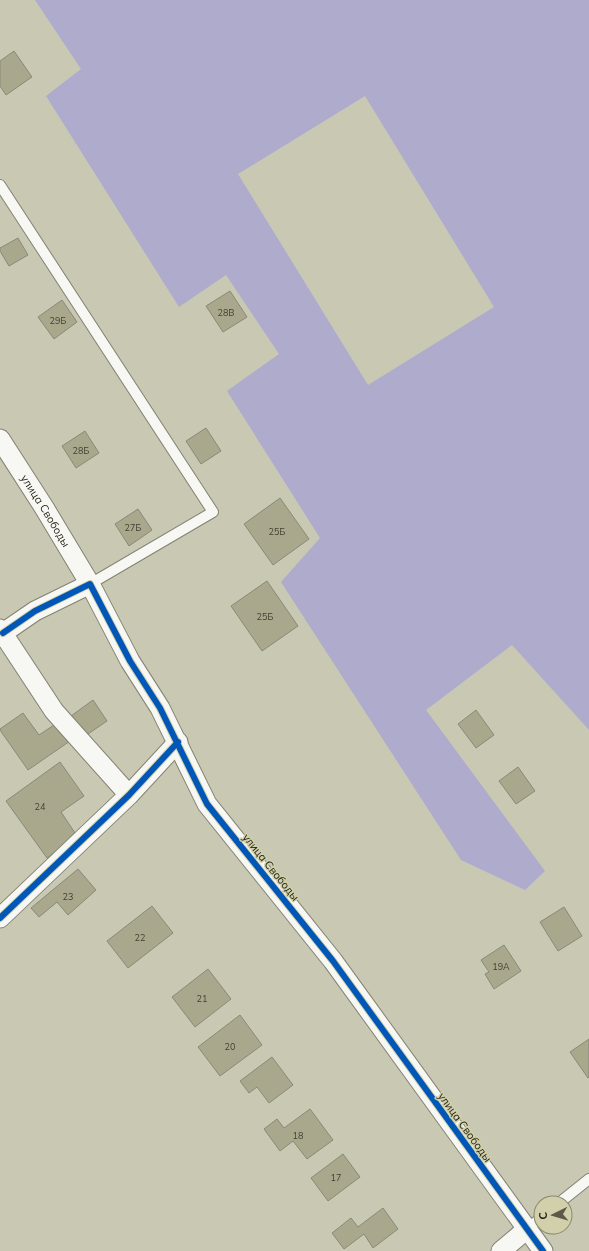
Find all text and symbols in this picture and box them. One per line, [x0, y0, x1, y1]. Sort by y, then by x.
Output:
house number: 28В [218, 307, 234, 318]
house number: 29Б [50, 315, 66, 326]
house number: 28Б [73, 445, 89, 456]
street label: улица Свободы [18, 472, 73, 550]
house number: 27Б [125, 522, 141, 533]
house number: 25Б [269, 526, 285, 537]
house number: 25Б [257, 611, 273, 622]
house number: 24 [35, 801, 46, 812]
street label: улица Свободы [240, 830, 302, 904]
house number: 23 [63, 891, 73, 902]
house number: 22 [135, 932, 145, 943]
house number: 19А [492, 961, 510, 972]
house number: 21 [197, 993, 207, 1004]
house number: 20 [225, 1041, 235, 1052]
street label: улица Свободы [435, 1089, 495, 1165]
house number: 18 [293, 1130, 303, 1141]
house number: 17 [331, 1172, 341, 1183]
north arrow [533, 1195, 573, 1235]
text: С [536, 1211, 550, 1220]

